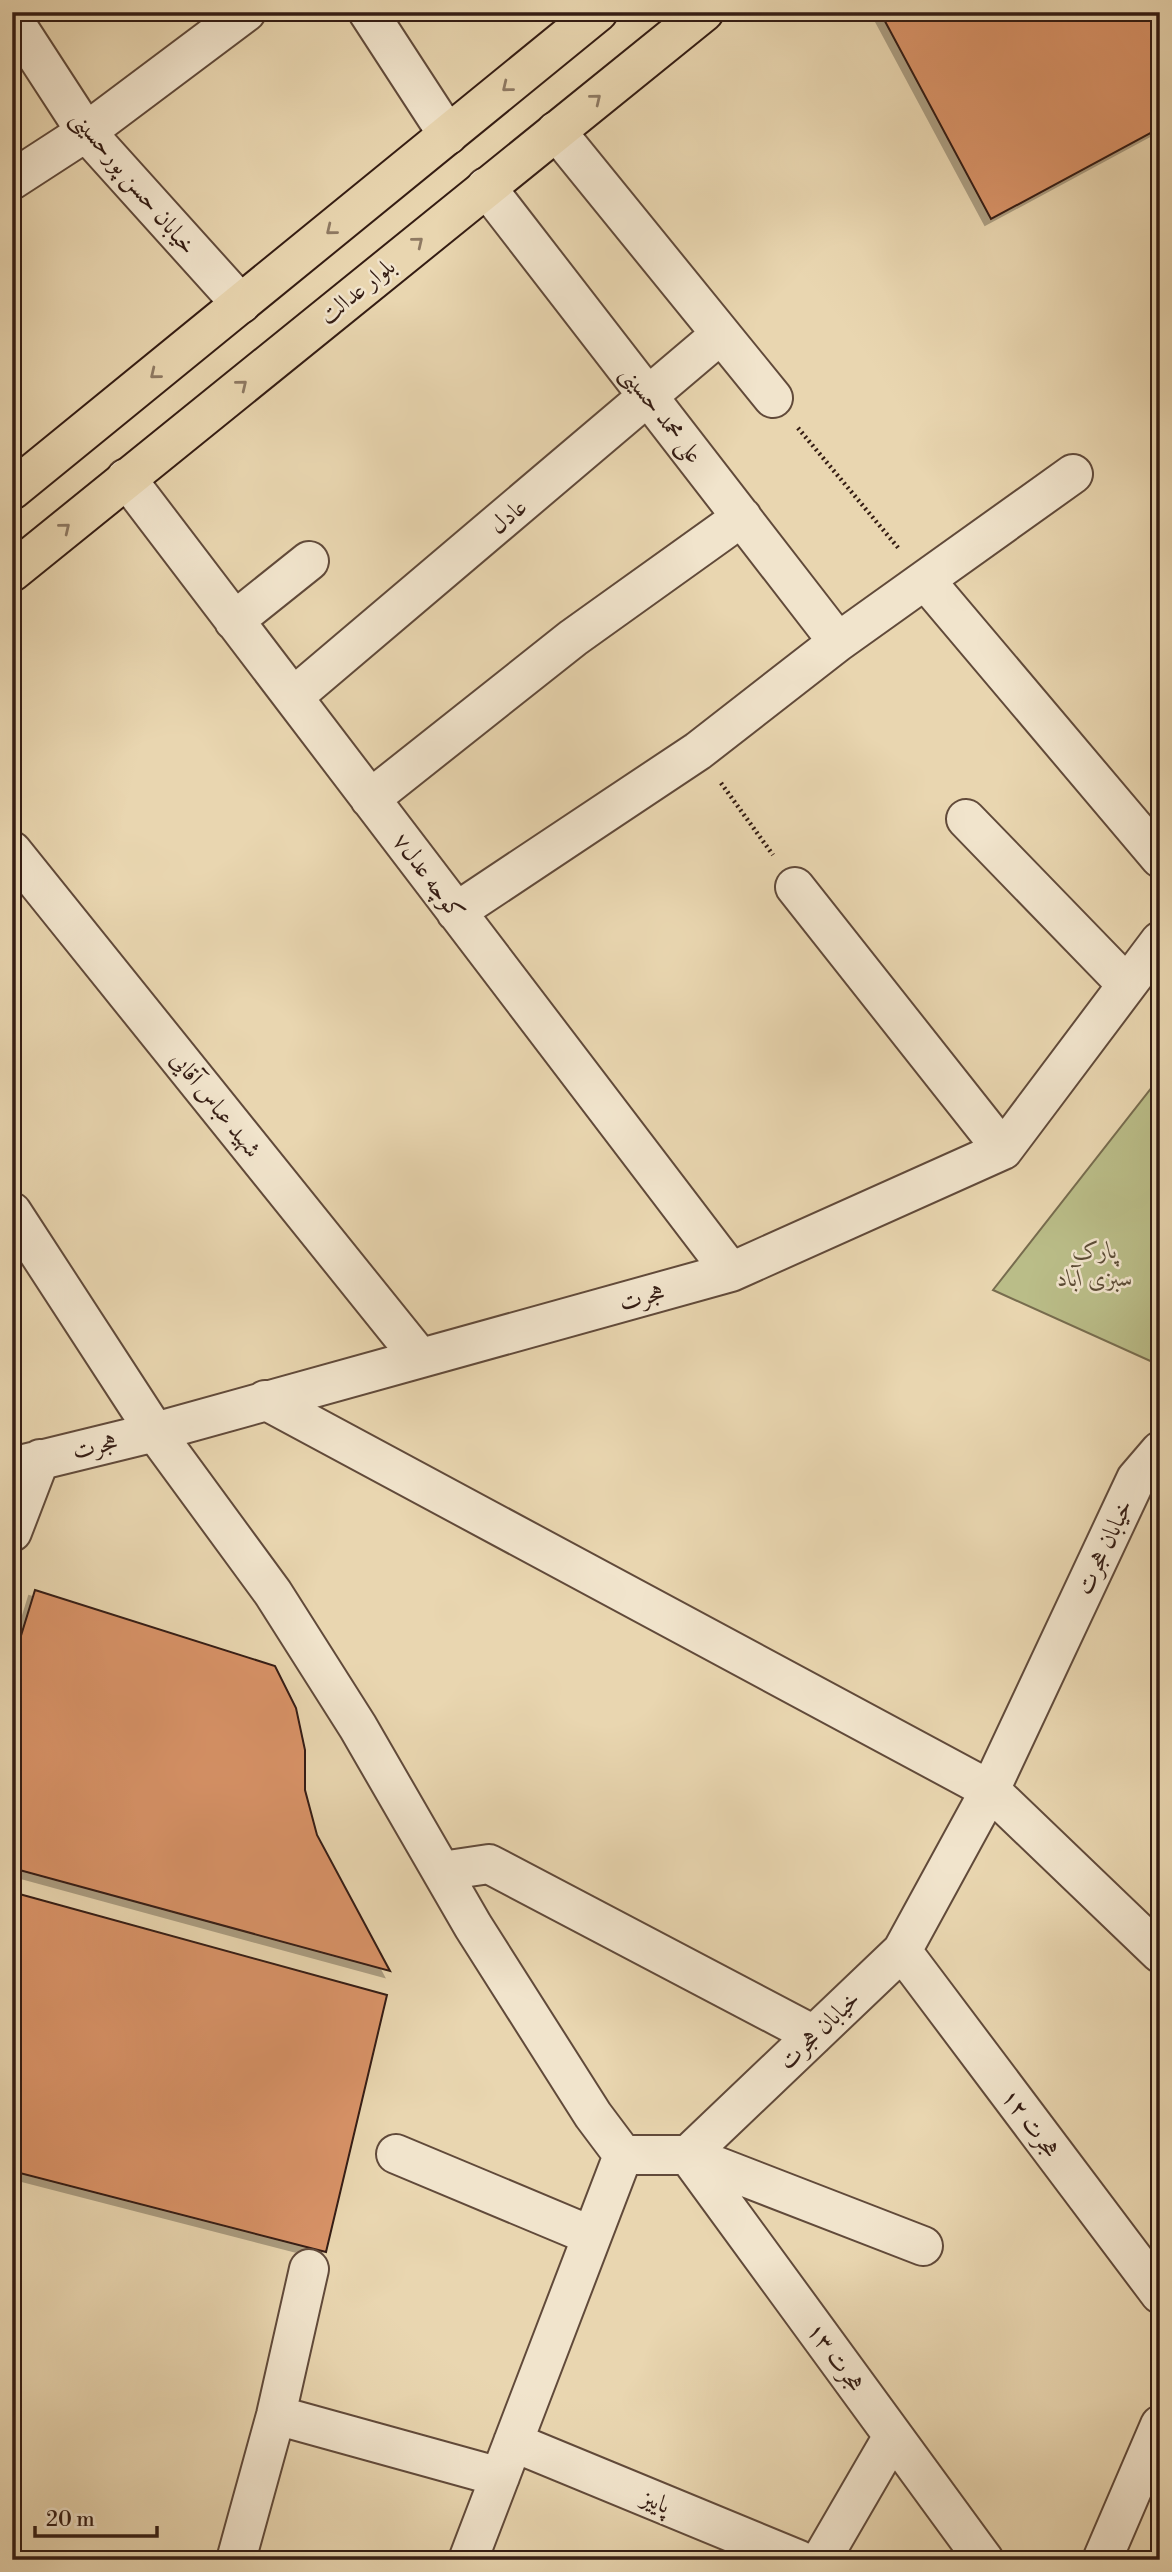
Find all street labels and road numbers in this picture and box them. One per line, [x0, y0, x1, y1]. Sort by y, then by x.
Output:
street label: خیابان حسن پورحسینی [63, 104, 203, 262]
street label: بلوار عدالت [313, 252, 402, 332]
street label: علی محمد حسینی [613, 359, 709, 470]
street label: عادل [484, 492, 534, 541]
street label: کوچه عدل۷ [385, 827, 471, 927]
street label: شهید عباس آقایی [163, 1045, 267, 1164]
street label: هجرت [616, 1278, 668, 1318]
street label: هجرت [69, 1427, 121, 1467]
street label: خیابان هجرت [1070, 1495, 1140, 1600]
street label: خیابان هجرت [773, 1985, 867, 2077]
street label: هجرت ۱۲ [994, 2083, 1066, 2164]
street label: هجرت ۱۳ [800, 2317, 871, 2398]
street label: پاییز [634, 2482, 675, 2523]

